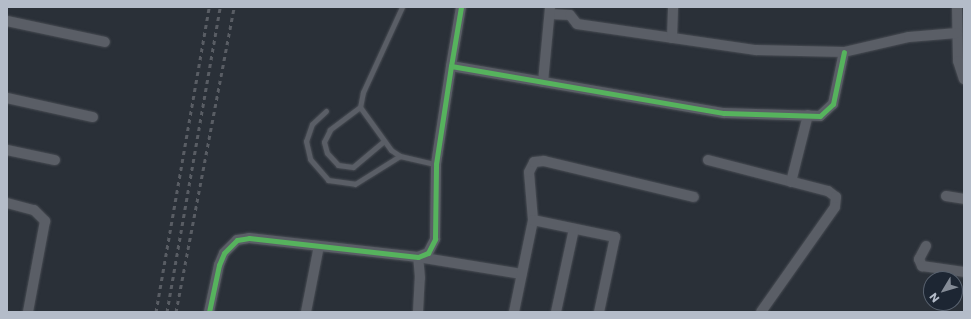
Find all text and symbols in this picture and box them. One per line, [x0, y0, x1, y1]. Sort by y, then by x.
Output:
north arrow [923, 271, 963, 311]
text: N [925, 290, 943, 306]

